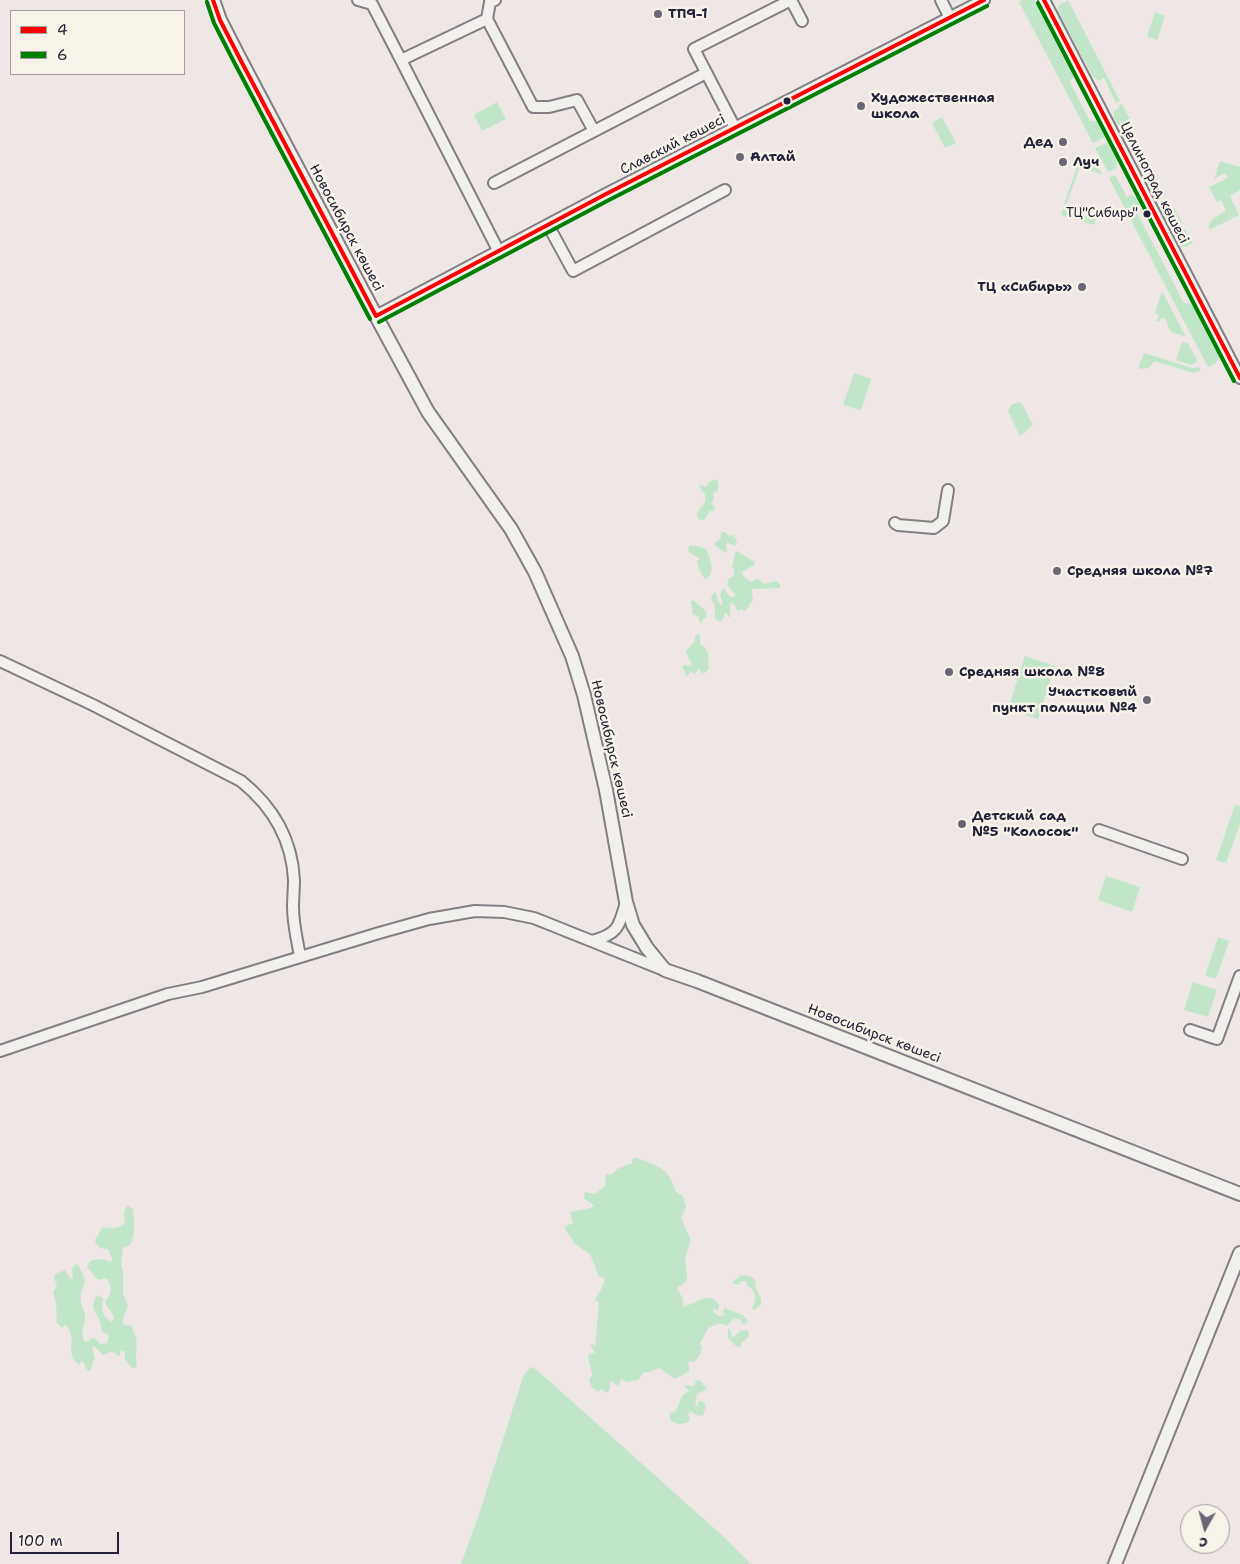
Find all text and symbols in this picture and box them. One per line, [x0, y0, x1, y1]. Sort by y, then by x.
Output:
place label: ТП9-1 [668, 6, 708, 22]
marker: ТП9-1 [652, 8, 664, 20]
legend [10, 10, 185, 75]
text: 4 [57, 20, 68, 40]
text: 6 [57, 45, 68, 65]
place label: Художественная школа [871, 90, 995, 122]
unlabelled marker [782, 96, 792, 106]
marker: Художественная школа [855, 100, 867, 112]
street label: Славский көшесі [618, 111, 728, 179]
street label: Целиноград көшесі [1116, 119, 1192, 247]
place label: Дед [1024, 134, 1053, 150]
marker: Дед [1057, 136, 1069, 148]
place label: Алтай [750, 149, 795, 165]
marker: Алтай [734, 151, 746, 163]
place label: Луч [1073, 154, 1099, 170]
marker: Луч [1057, 156, 1069, 168]
street label: Новосибирск көшесі [305, 162, 387, 294]
place label: ТЦ"Сибирь" [1066, 206, 1138, 222]
marker: ТЦ"Сибирь" [1142, 209, 1152, 219]
place label: ТЦ «Сибирь» [977, 279, 1072, 295]
marker: ТЦ «Сибирь» [1076, 281, 1088, 293]
place label: Средняя школа №7 [1067, 563, 1213, 579]
marker: Средняя школа №7 [1051, 565, 1063, 577]
place label: Средняя школа №8 [959, 664, 1105, 680]
marker: Средняя школа №8 [943, 666, 955, 678]
street label: Новосибирск көшесі [587, 678, 635, 820]
place label: Участковый пункт полиции №4 [992, 684, 1137, 716]
marker: Участковый пункт полиции №4 [1141, 694, 1153, 706]
place label: Детский сад №5 "Колосок" [972, 808, 1078, 840]
marker: Детский сад №5 "Колосок" [956, 818, 968, 830]
street label: Новосибирск көшесі [805, 1001, 943, 1067]
north arrow [1180, 1504, 1230, 1554]
scale bar [12, 1522, 121, 1554]
text: 100 m [18, 1531, 63, 1551]
text: С [1198, 1533, 1209, 1552]

